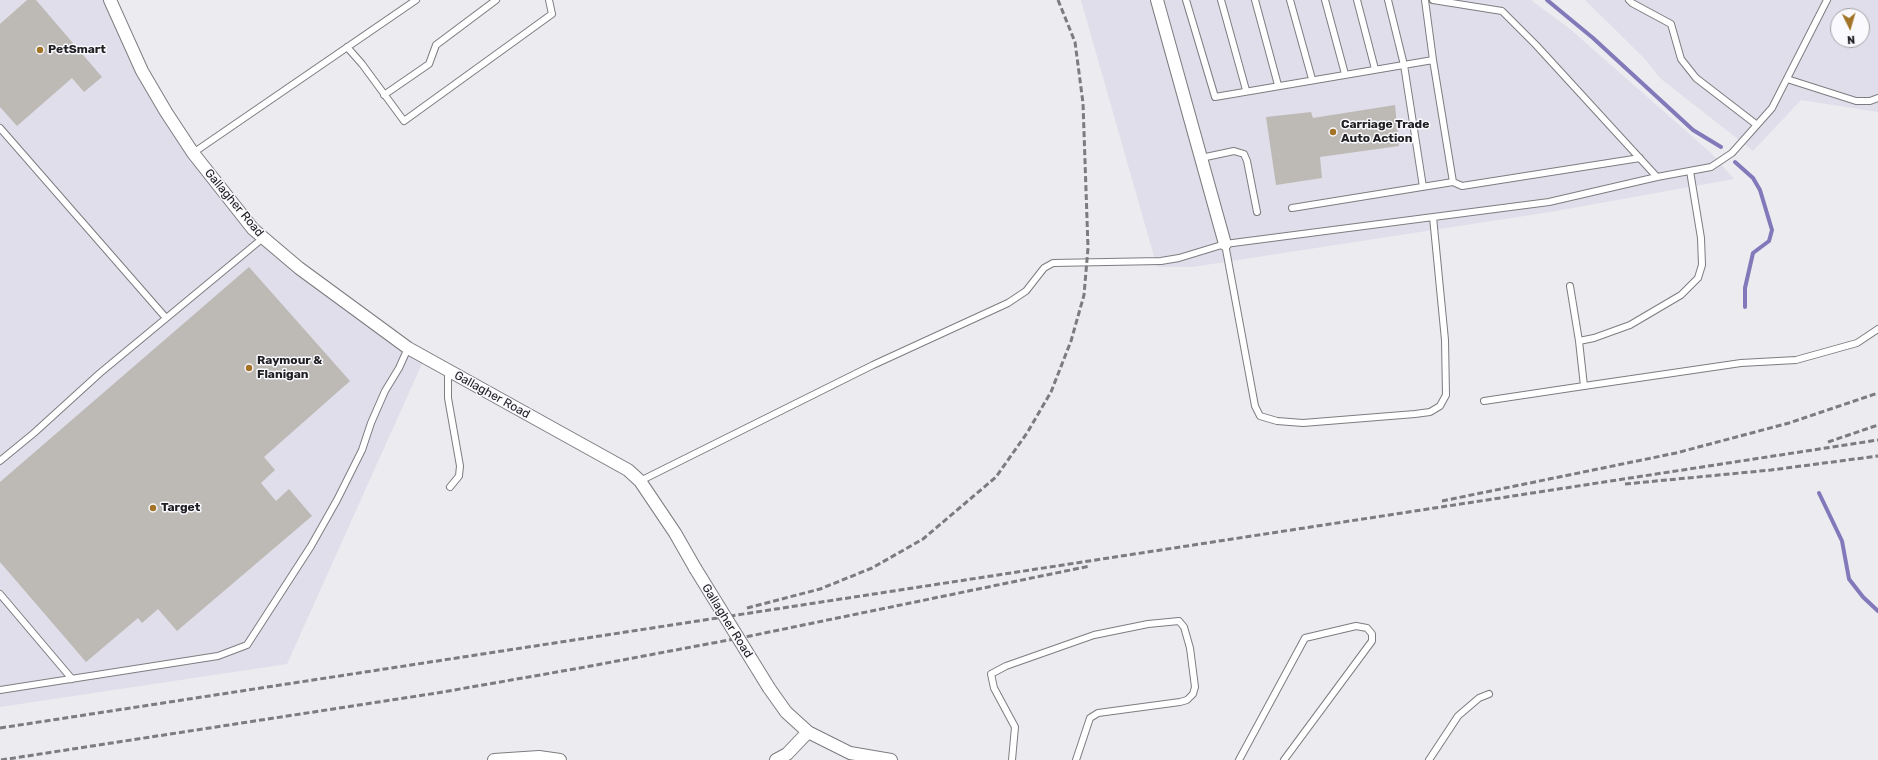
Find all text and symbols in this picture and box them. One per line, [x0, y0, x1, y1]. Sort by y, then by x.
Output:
north arrow [1830, 8, 1870, 48]
text: N [1846, 33, 1856, 46]
place label: PetSmart [48, 43, 106, 57]
marker: PetSmart [35, 45, 45, 55]
place label: Carriage Trade Auto Action [1341, 118, 1429, 146]
marker: Carriage Trade Auto Action [1328, 127, 1338, 137]
street label: Gallagher Road [201, 166, 267, 240]
place label: Raymour & Flanigan [257, 354, 322, 382]
marker: Raymour & Flanigan [244, 363, 254, 373]
street label: Gallagher Road [452, 368, 532, 422]
place label: Target [161, 501, 200, 515]
marker: Target [148, 503, 158, 513]
street label: Gallagher Road [699, 581, 755, 661]

